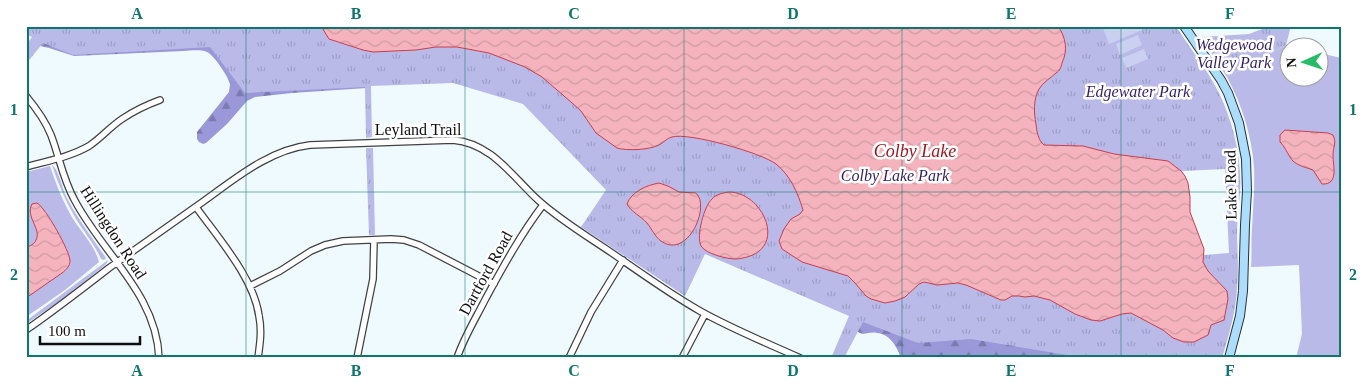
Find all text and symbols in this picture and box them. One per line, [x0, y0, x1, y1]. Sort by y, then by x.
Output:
text: A [131, 5, 143, 22]
text: B [351, 5, 362, 22]
text: C [568, 5, 580, 22]
text: D [787, 5, 799, 22]
text: E [1006, 5, 1016, 22]
text: F [1225, 5, 1235, 22]
park label: Wedgewood Valley Park [1196, 36, 1273, 72]
north arrow [1280, 38, 1330, 88]
text: N [1284, 57, 1299, 68]
park label: Edgewater Park [1085, 83, 1191, 101]
text: 1 [10, 101, 18, 118]
text: 1 [1349, 101, 1357, 118]
street label: Leyland Trail [375, 121, 462, 139]
water label: Colby Lake [874, 141, 956, 161]
street label: Lake Road [1221, 150, 1240, 220]
park label: Colby Lake Park [841, 167, 950, 185]
street label: Hillingdon Road [76, 183, 150, 282]
street label: Dartford Road [455, 229, 515, 318]
text: 2 [10, 266, 18, 283]
text: 2 [1349, 266, 1357, 283]
scale bar [40, 314, 140, 346]
text: 100 m [48, 323, 86, 339]
text: A [131, 362, 143, 379]
text: B [351, 362, 362, 379]
text: C [568, 362, 580, 379]
text: D [787, 362, 799, 379]
text: E [1006, 362, 1016, 379]
text: F [1225, 362, 1235, 379]

